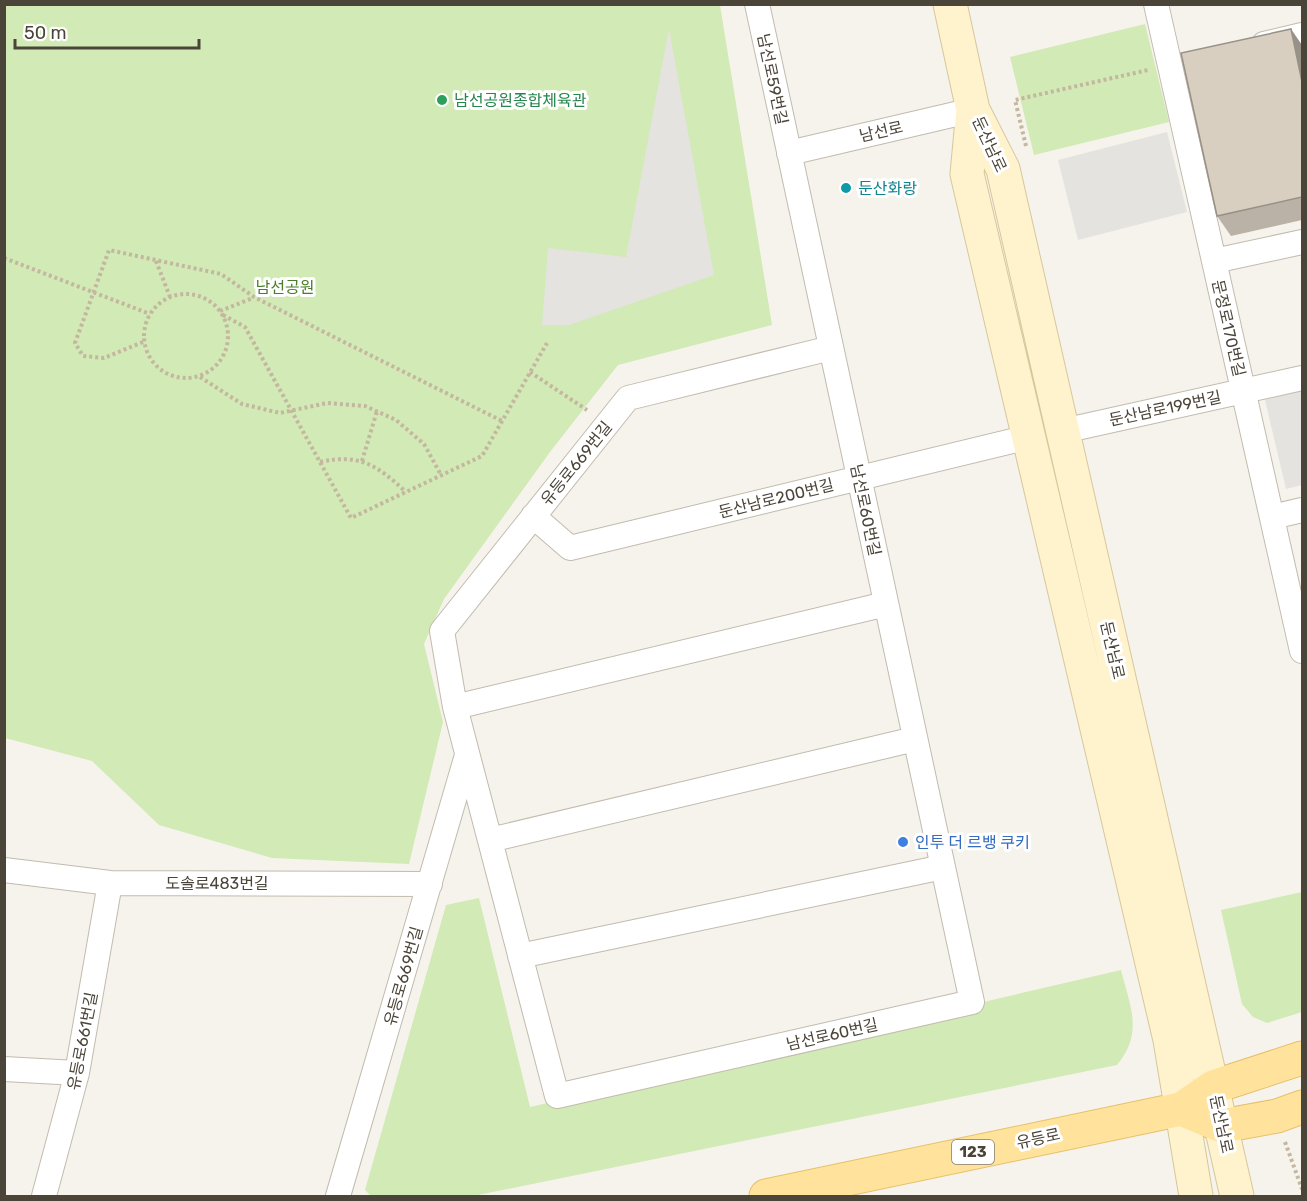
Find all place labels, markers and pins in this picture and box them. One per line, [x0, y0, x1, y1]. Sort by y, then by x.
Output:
place label: 남선공원종합체육관 [454, 91, 587, 110]
marker: 남선공원종합체육관 [435, 93, 449, 107]
place label: 둔산화랑 [858, 179, 917, 198]
marker: 둔산화랑 [839, 181, 853, 195]
place label: 인투 더 르뱅 쿠키 [915, 833, 1030, 852]
marker: 인투 더 르뱅 쿠키 [896, 835, 910, 849]

